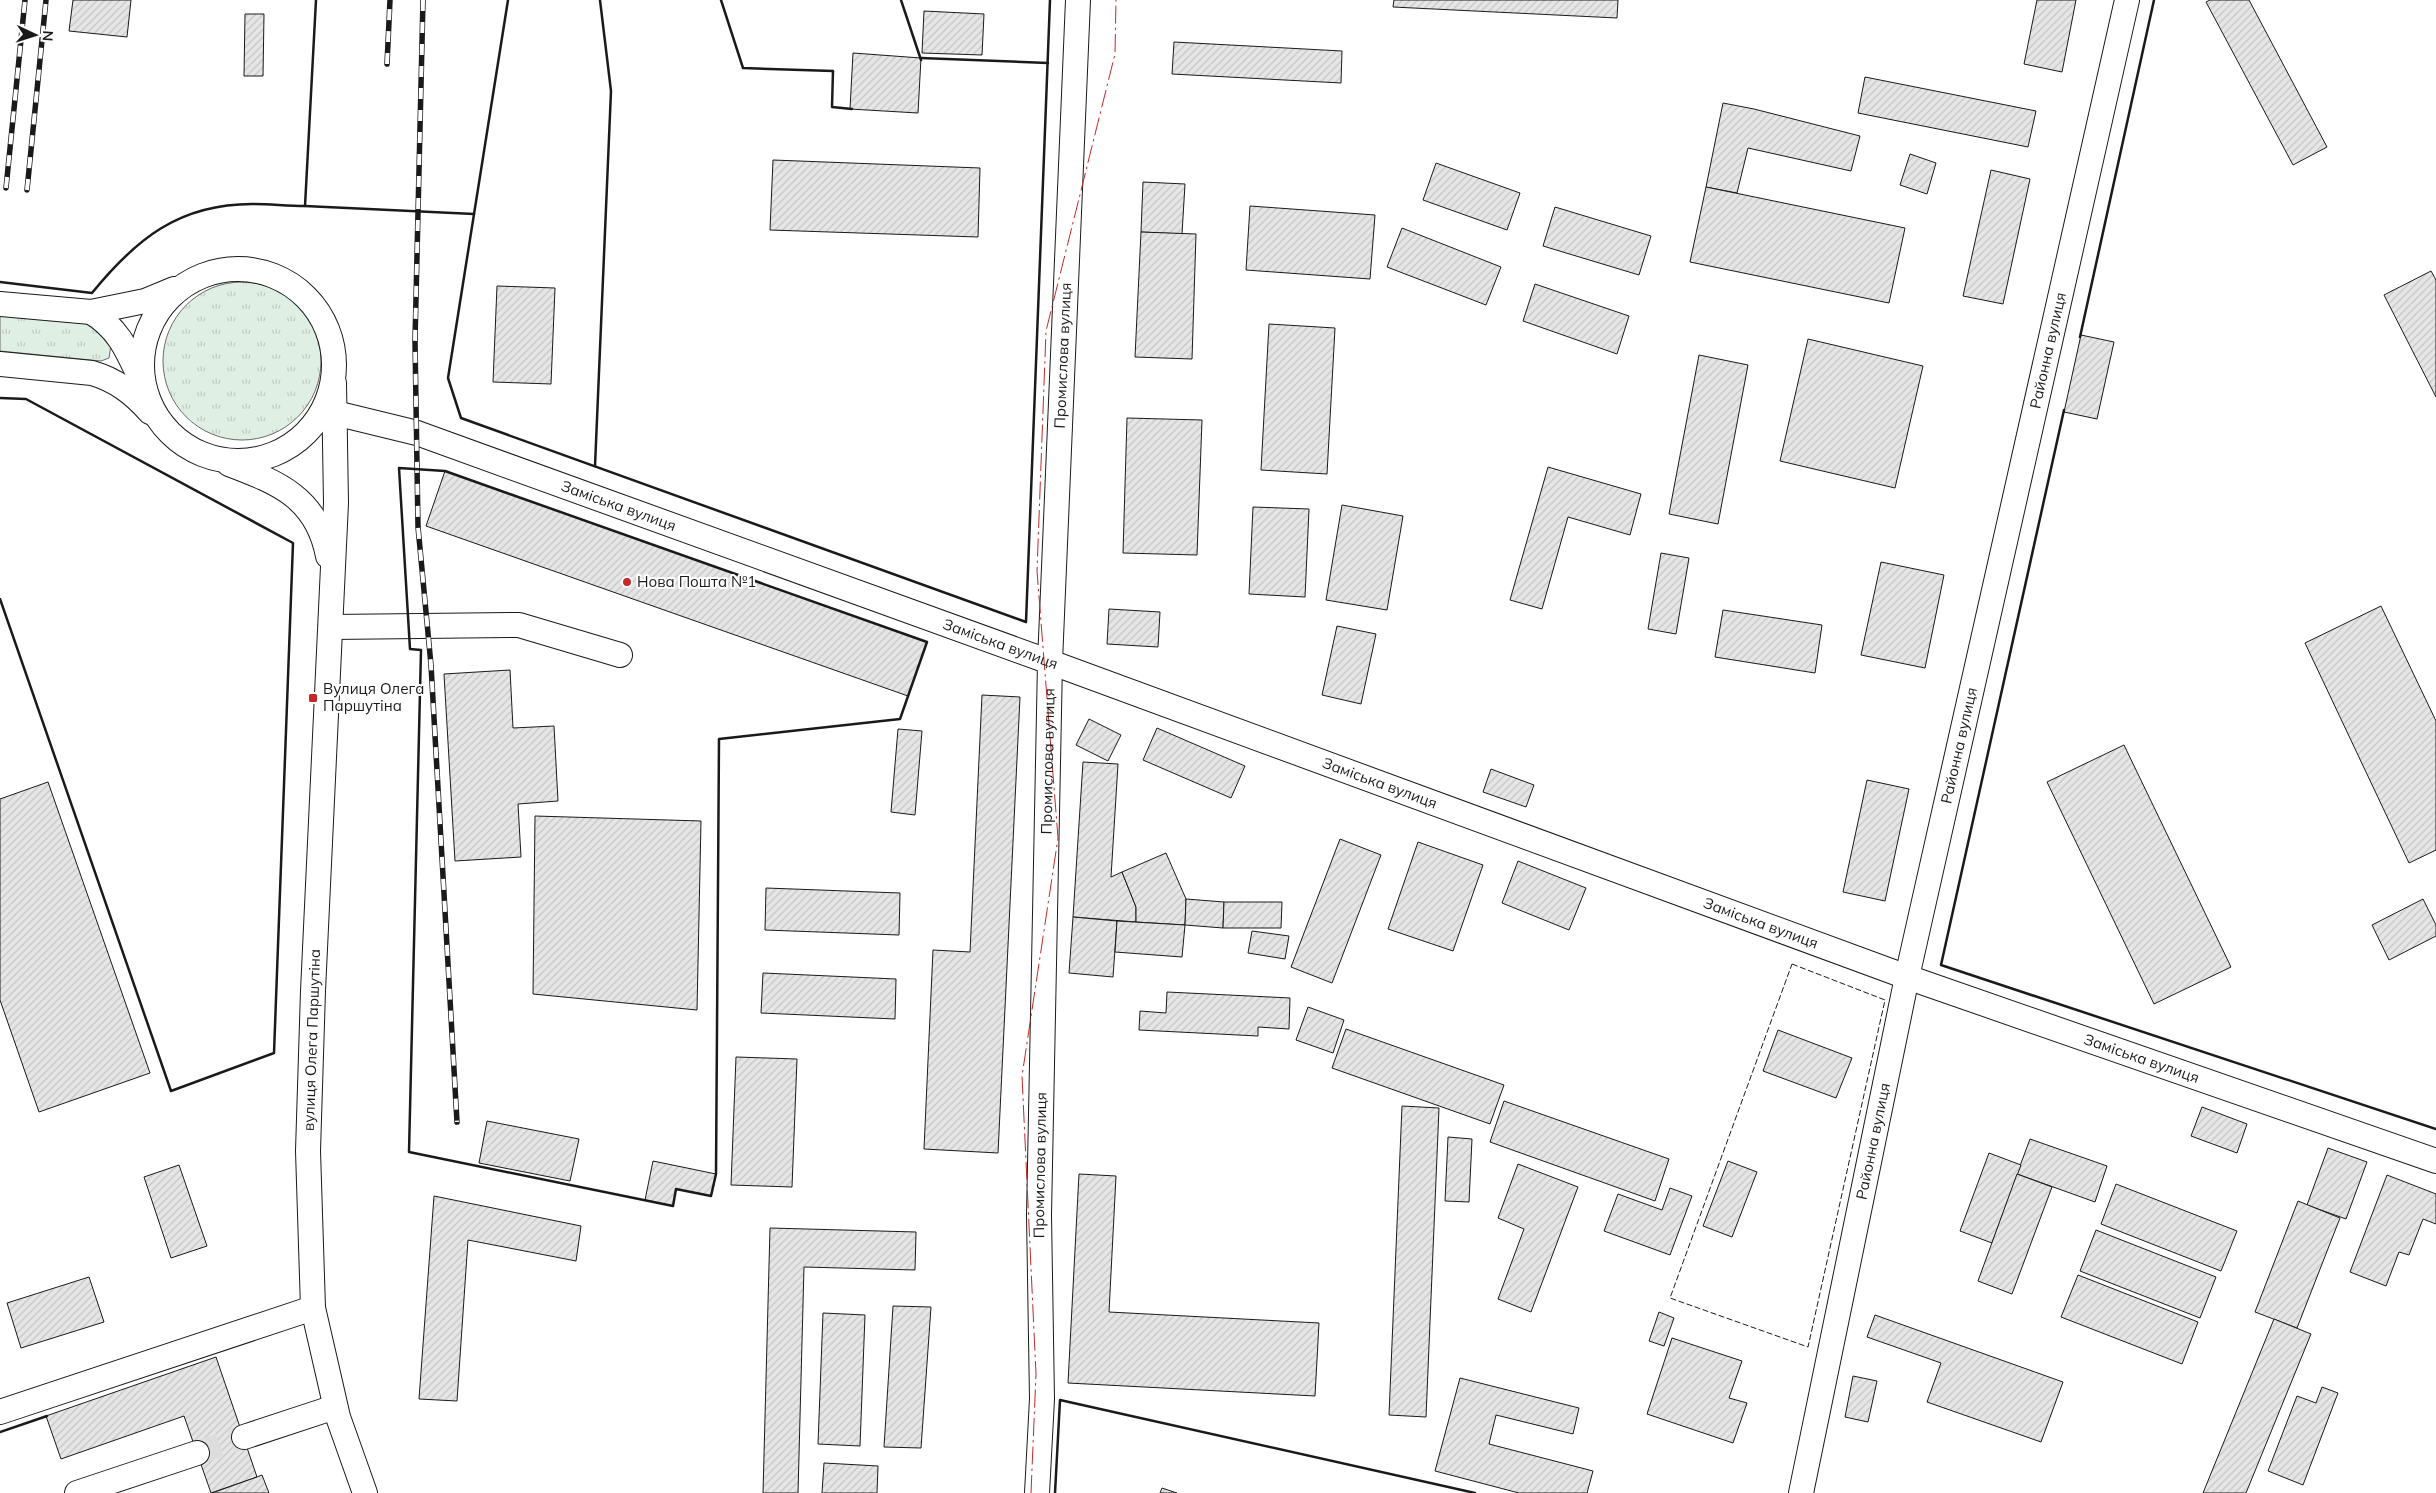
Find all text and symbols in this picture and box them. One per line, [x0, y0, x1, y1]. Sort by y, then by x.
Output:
north arrow [10, 10, 60, 60]
text: N [39, 30, 57, 42]
street label: Промислова вулиця [1050, 282, 1075, 429]
street label: Районна вулиця [2025, 290, 2070, 410]
street label: Заміська вулиця [559, 476, 679, 535]
place label: Нова Пошта №1 [637, 572, 756, 591]
marker: Нова Пошта №1 [621, 576, 633, 588]
street label: Заміська вулиця [940, 614, 1061, 673]
place label: Вулиця Олега Паршутіна [323, 679, 424, 715]
street label: Районна вулиця [1936, 685, 1981, 805]
street label: Промислова вулиця [1037, 688, 1058, 835]
marker: Вулиця Олега Паршутіна [307, 692, 319, 704]
street label: Заміська вулиця [1320, 753, 1440, 813]
street label: Заміська вулиця [1701, 893, 1821, 953]
street label: вулиця Олега Паршутіна [299, 949, 324, 1131]
street label: Заміська вулиця [2081, 1029, 2202, 1087]
street label: Районна вулиця [1852, 1081, 1894, 1201]
street label: Промислова вулиця [1029, 1092, 1050, 1238]

